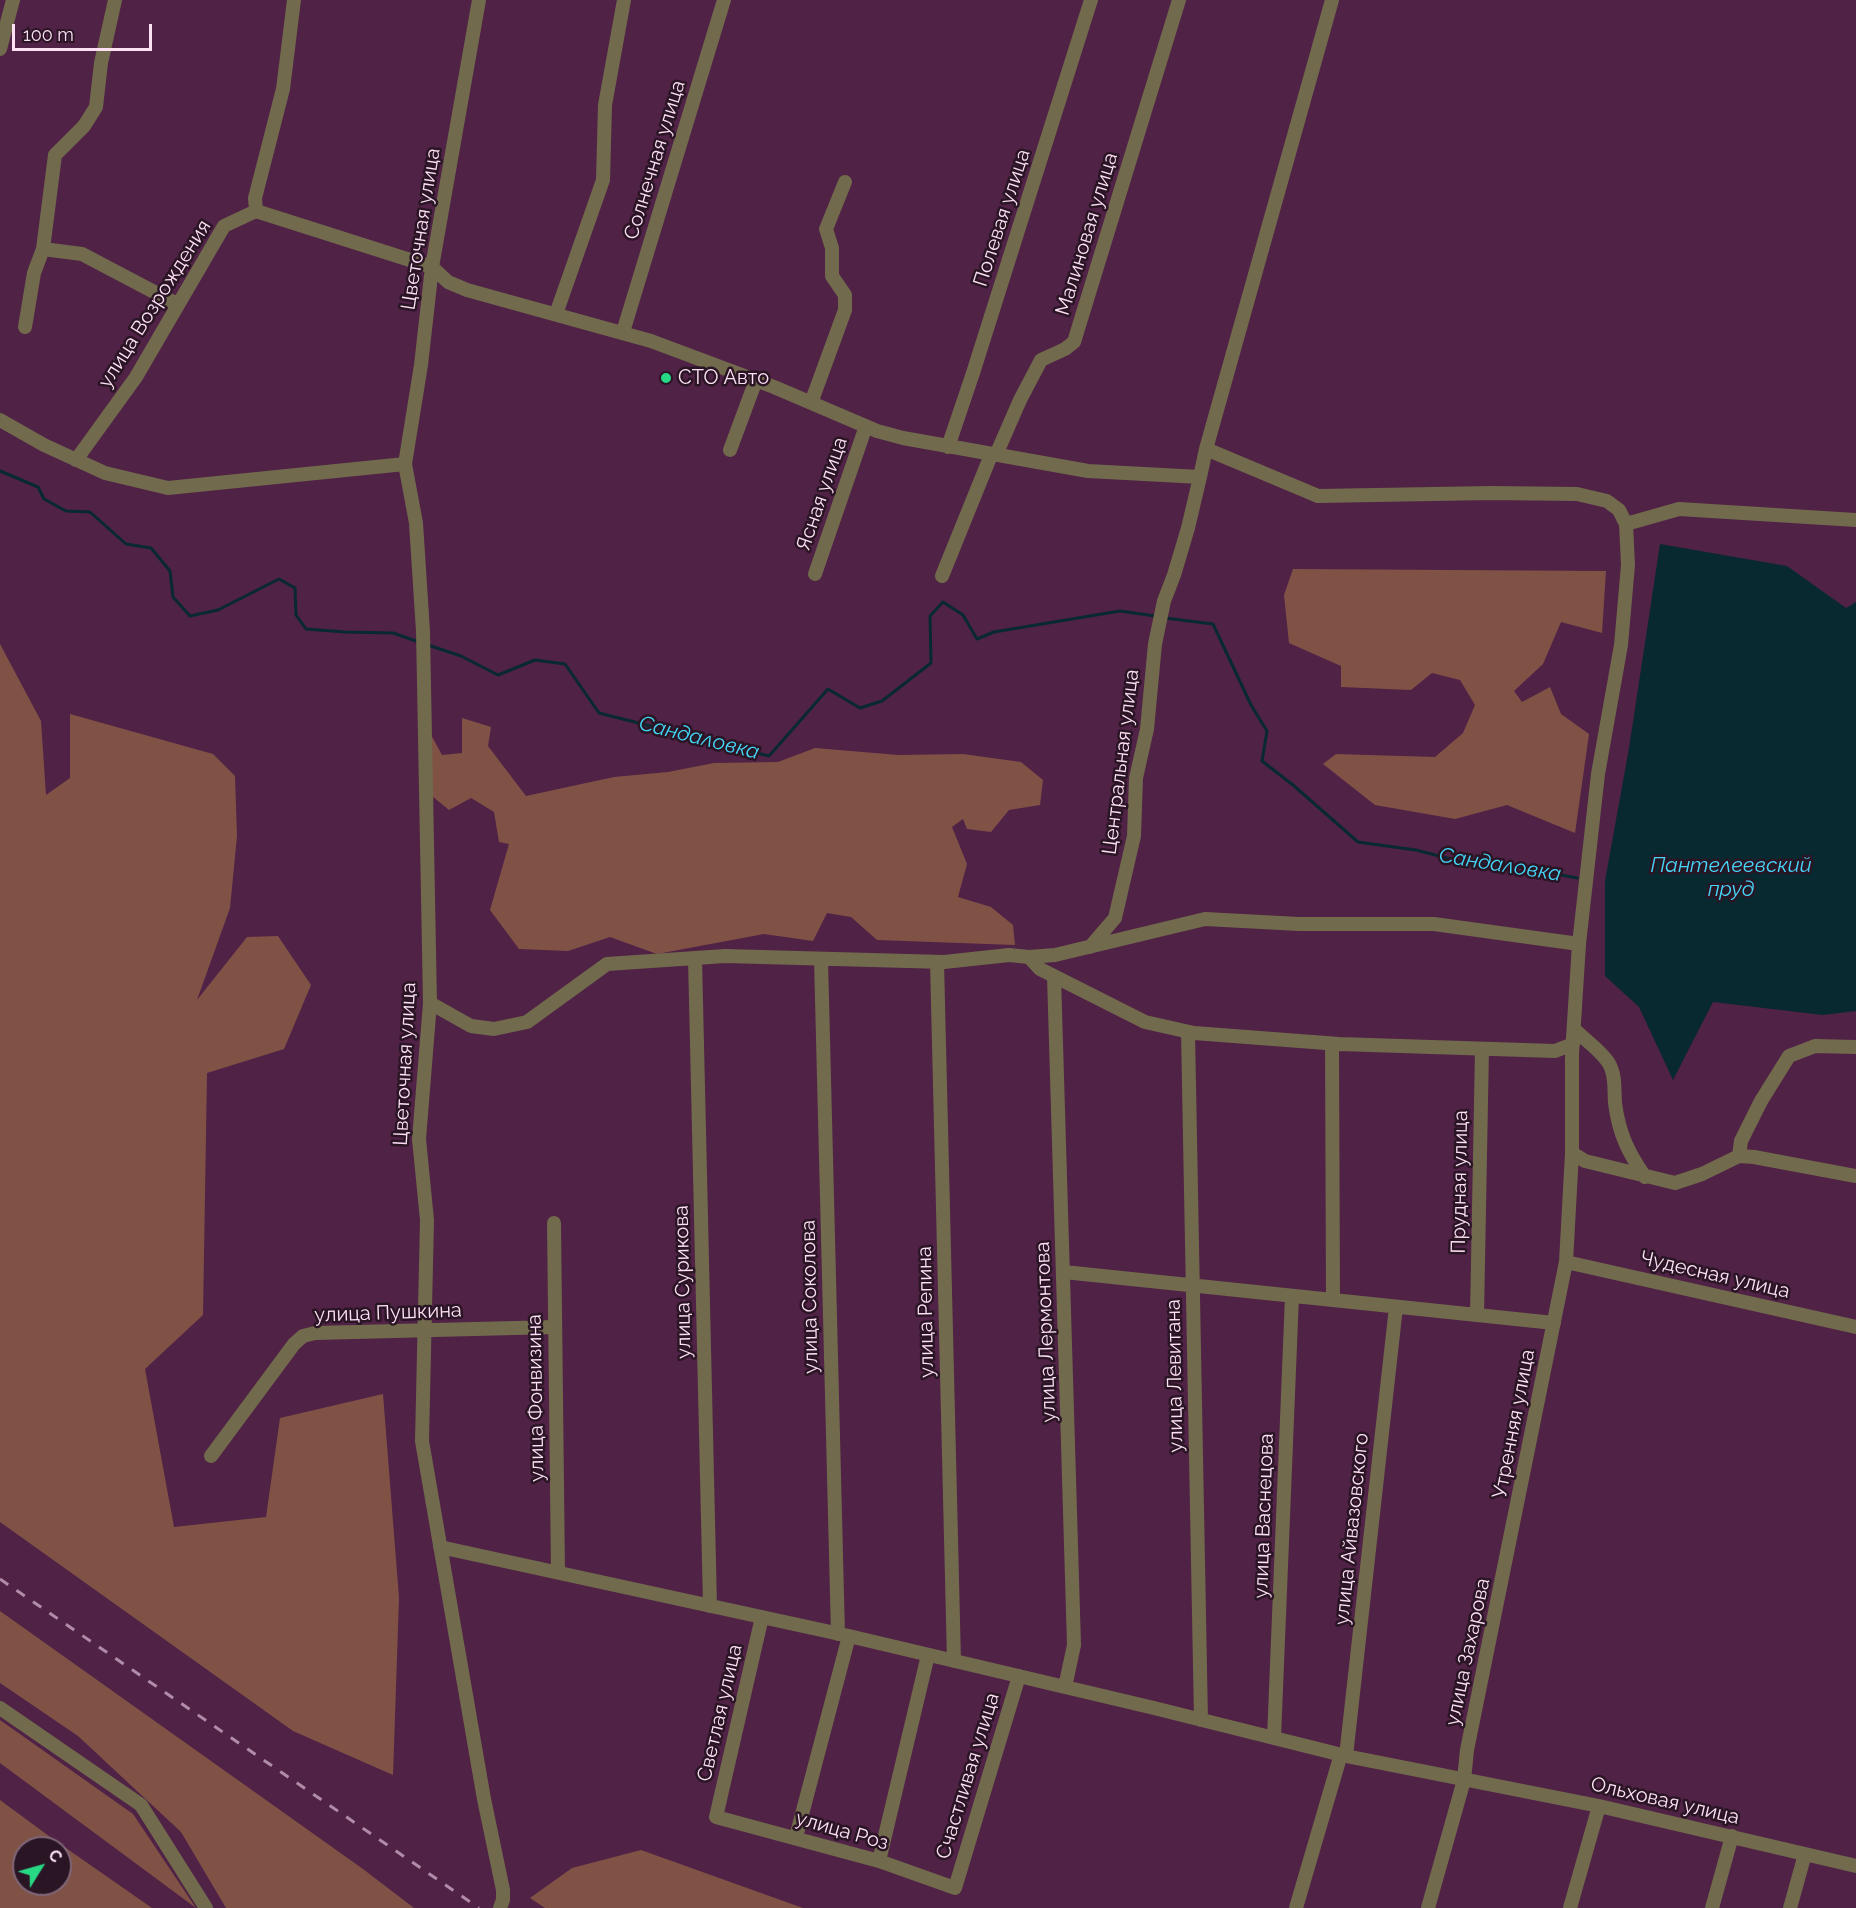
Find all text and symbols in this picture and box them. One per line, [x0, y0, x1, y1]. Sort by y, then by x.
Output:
scale bar [15, 12, 154, 50]
text: 100 m [23, 24, 74, 45]
street label: Солнечная улица [619, 77, 691, 243]
street label: Цветочная улица [396, 146, 446, 312]
street label: Полевая улица [969, 146, 1035, 290]
street label: Малиновая улица [1051, 150, 1123, 318]
street label: улица Возрождения [94, 216, 216, 392]
place label: СТО Авто [678, 366, 769, 390]
marker: СТО Авто [659, 371, 673, 385]
street label: Ясная улица [791, 434, 853, 554]
street label: Центральная улица [1098, 668, 1144, 856]
water label: Сандаловка [636, 711, 762, 765]
water label: Сандаловка [1437, 843, 1563, 887]
water label: Пантелеевский пруд [1650, 853, 1812, 903]
street label: Цветочная улица [389, 982, 421, 1146]
street label: Прудная улица [1447, 1110, 1473, 1254]
street label: улица Сурикова [670, 1205, 696, 1359]
street label: улица Соколова [797, 1220, 823, 1374]
street label: улица Лермонтова [1031, 1241, 1061, 1423]
street label: улица Репина [913, 1246, 939, 1378]
street label: Чудесная улица [1638, 1246, 1792, 1304]
street label: улица Пушкина [314, 1298, 462, 1328]
street label: улица Левитана [1162, 1299, 1188, 1453]
street label: улица Фонвизина [523, 1314, 549, 1482]
street label: Утренняя улица [1488, 1347, 1540, 1501]
street label: улица Айвазовского [1330, 1432, 1374, 1626]
street label: улица Васнецова [1249, 1433, 1279, 1599]
street label: улица Захарова [1441, 1576, 1495, 1728]
street label: Светлая улица [693, 1642, 747, 1784]
street label: Счастливая улица [931, 1690, 1005, 1862]
street label: Ольховая улица [1588, 1772, 1742, 1830]
street label: улица Роз [793, 1806, 891, 1856]
north arrow [12, 1836, 72, 1896]
text: С [44, 1846, 66, 1866]

